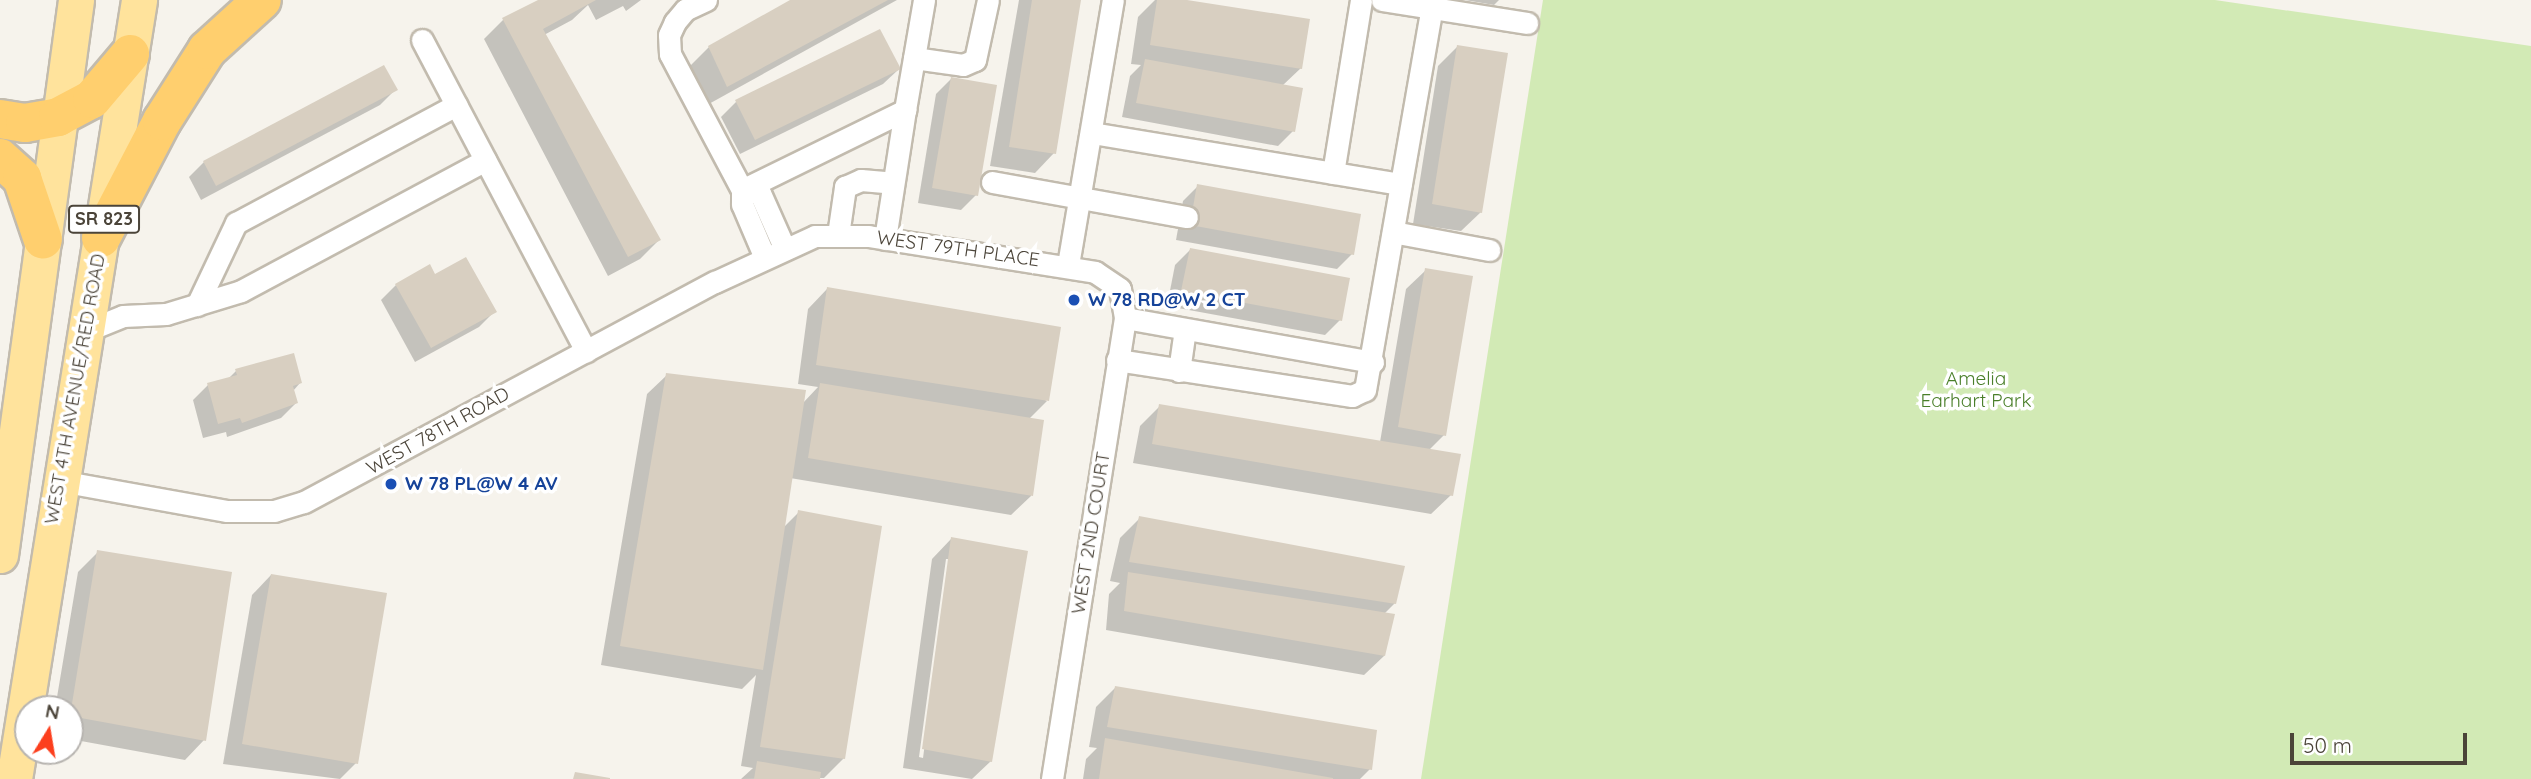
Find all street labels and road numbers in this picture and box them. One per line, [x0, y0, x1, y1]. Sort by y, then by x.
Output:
road number: SR 823 [67, 204, 141, 233]
street label: WEST 79TH PLACE [875, 226, 1041, 272]
street label: WEST 4TH AVENUE/RED ROAD [40, 252, 110, 526]
street label: WEST 78TH ROAD [363, 382, 513, 480]
street label: WEST 2ND COURT [1067, 450, 1115, 616]

